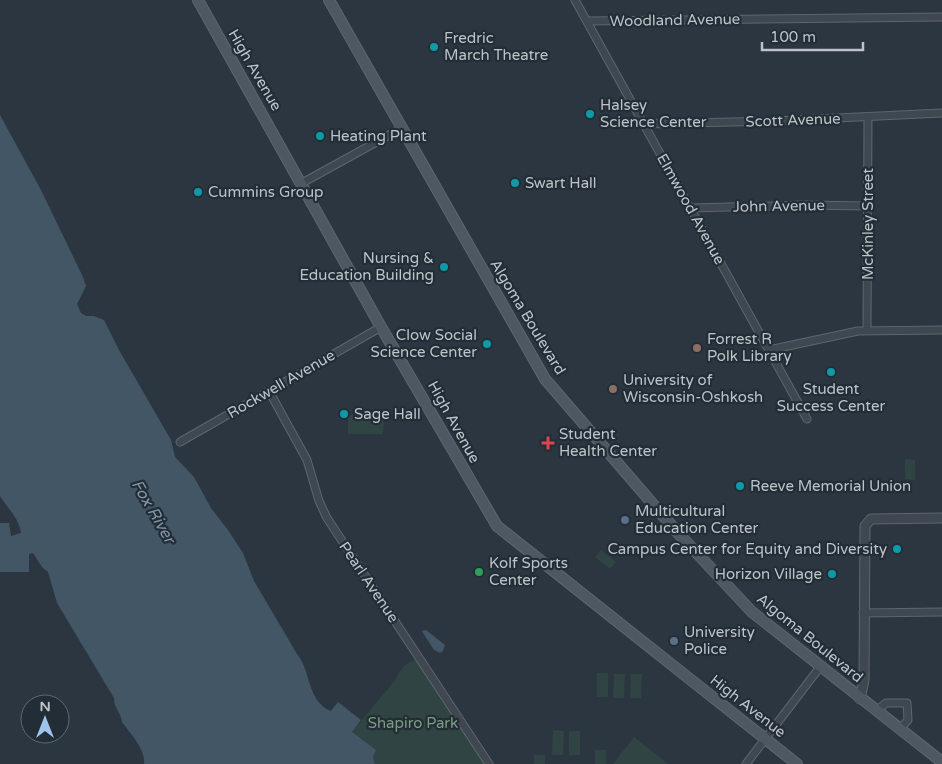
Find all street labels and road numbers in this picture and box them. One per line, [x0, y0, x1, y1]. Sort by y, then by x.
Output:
street label: Woodland Avenue [610, 10, 740, 30]
street label: High Avenue [224, 26, 286, 114]
street label: Scott Avenue [745, 109, 841, 131]
street label: Elmwood Avenue [653, 150, 729, 268]
street label: McKinley Street [859, 168, 877, 280]
street label: John Avenue [733, 196, 825, 216]
street label: Algoma Boulevard [486, 256, 570, 378]
street label: Rockwell Avenue [224, 346, 338, 422]
street label: High Avenue [424, 378, 484, 466]
street label: Pearl Avenue [335, 538, 403, 626]
street label: Algoma Boulevard [753, 590, 867, 686]
street label: High Avenue [707, 671, 789, 741]

